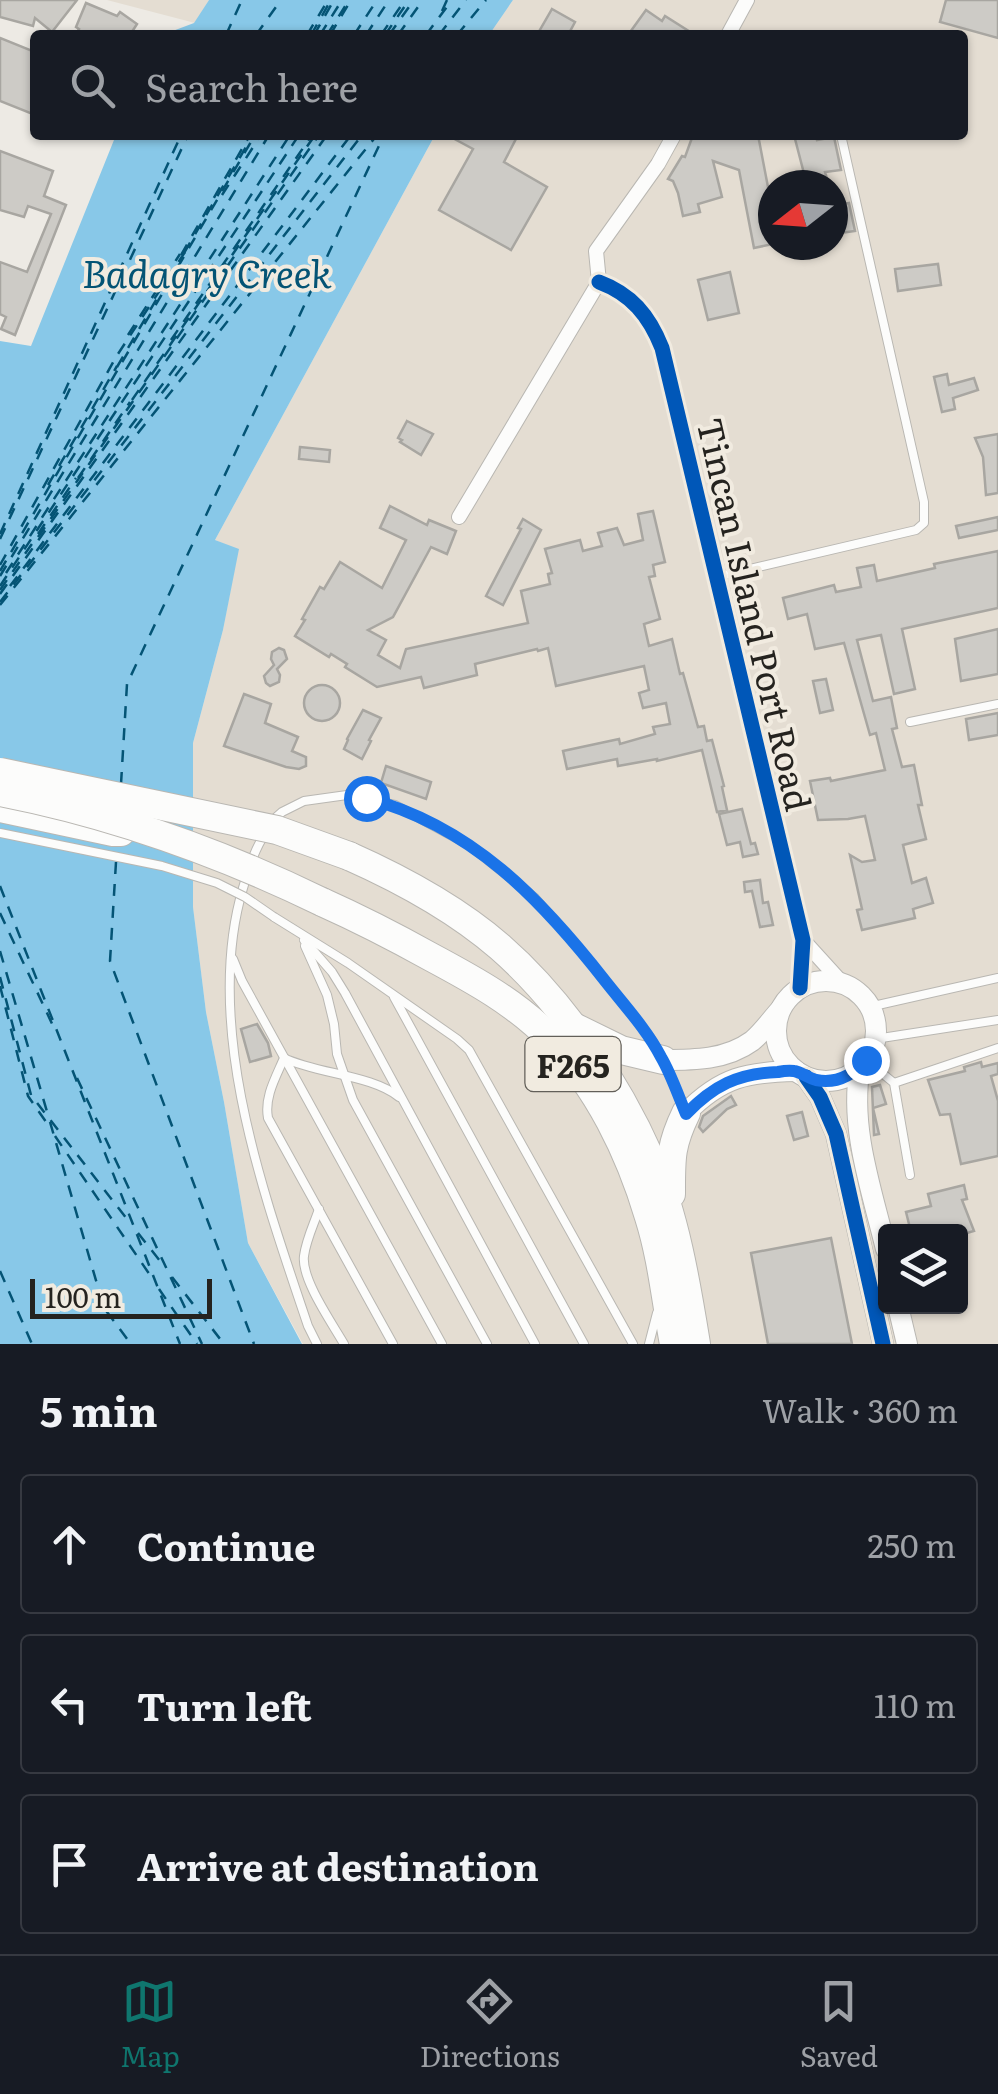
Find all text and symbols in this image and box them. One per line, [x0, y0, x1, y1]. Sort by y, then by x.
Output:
search box [30, 30, 968, 140]
text: Search here [145, 57, 358, 114]
icon: search [65, 58, 120, 113]
north arrow [758, 170, 848, 260]
water label: Badagry Creek [82, 243, 332, 300]
street label: Tincan Island Port Road [685, 412, 827, 816]
route start [344, 776, 390, 822]
road number: F265 [526, 1037, 620, 1091]
route end [844, 1038, 890, 1084]
map controls [878, 1224, 968, 1314]
button: layers [878, 1224, 968, 1314]
scale bar [30, 1274, 212, 1318]
text: 100 m [45, 1275, 122, 1317]
text: 5 min [40, 1378, 158, 1440]
text: Walk · 360 m [762, 1385, 958, 1433]
text: Continue [137, 1516, 315, 1573]
icon: ahead [42, 1517, 97, 1572]
text: 250 m [868, 1520, 956, 1568]
text: Turn left [137, 1676, 312, 1733]
icon: left [42, 1677, 97, 1732]
text: 110 m [874, 1680, 956, 1728]
text: Arrive at destination [137, 1836, 539, 1893]
icon: arrive [42, 1837, 97, 1892]
tab: Map [120, 1974, 180, 2076]
tab: Directions [420, 1974, 560, 2076]
tab: Saved [800, 1974, 878, 2076]

